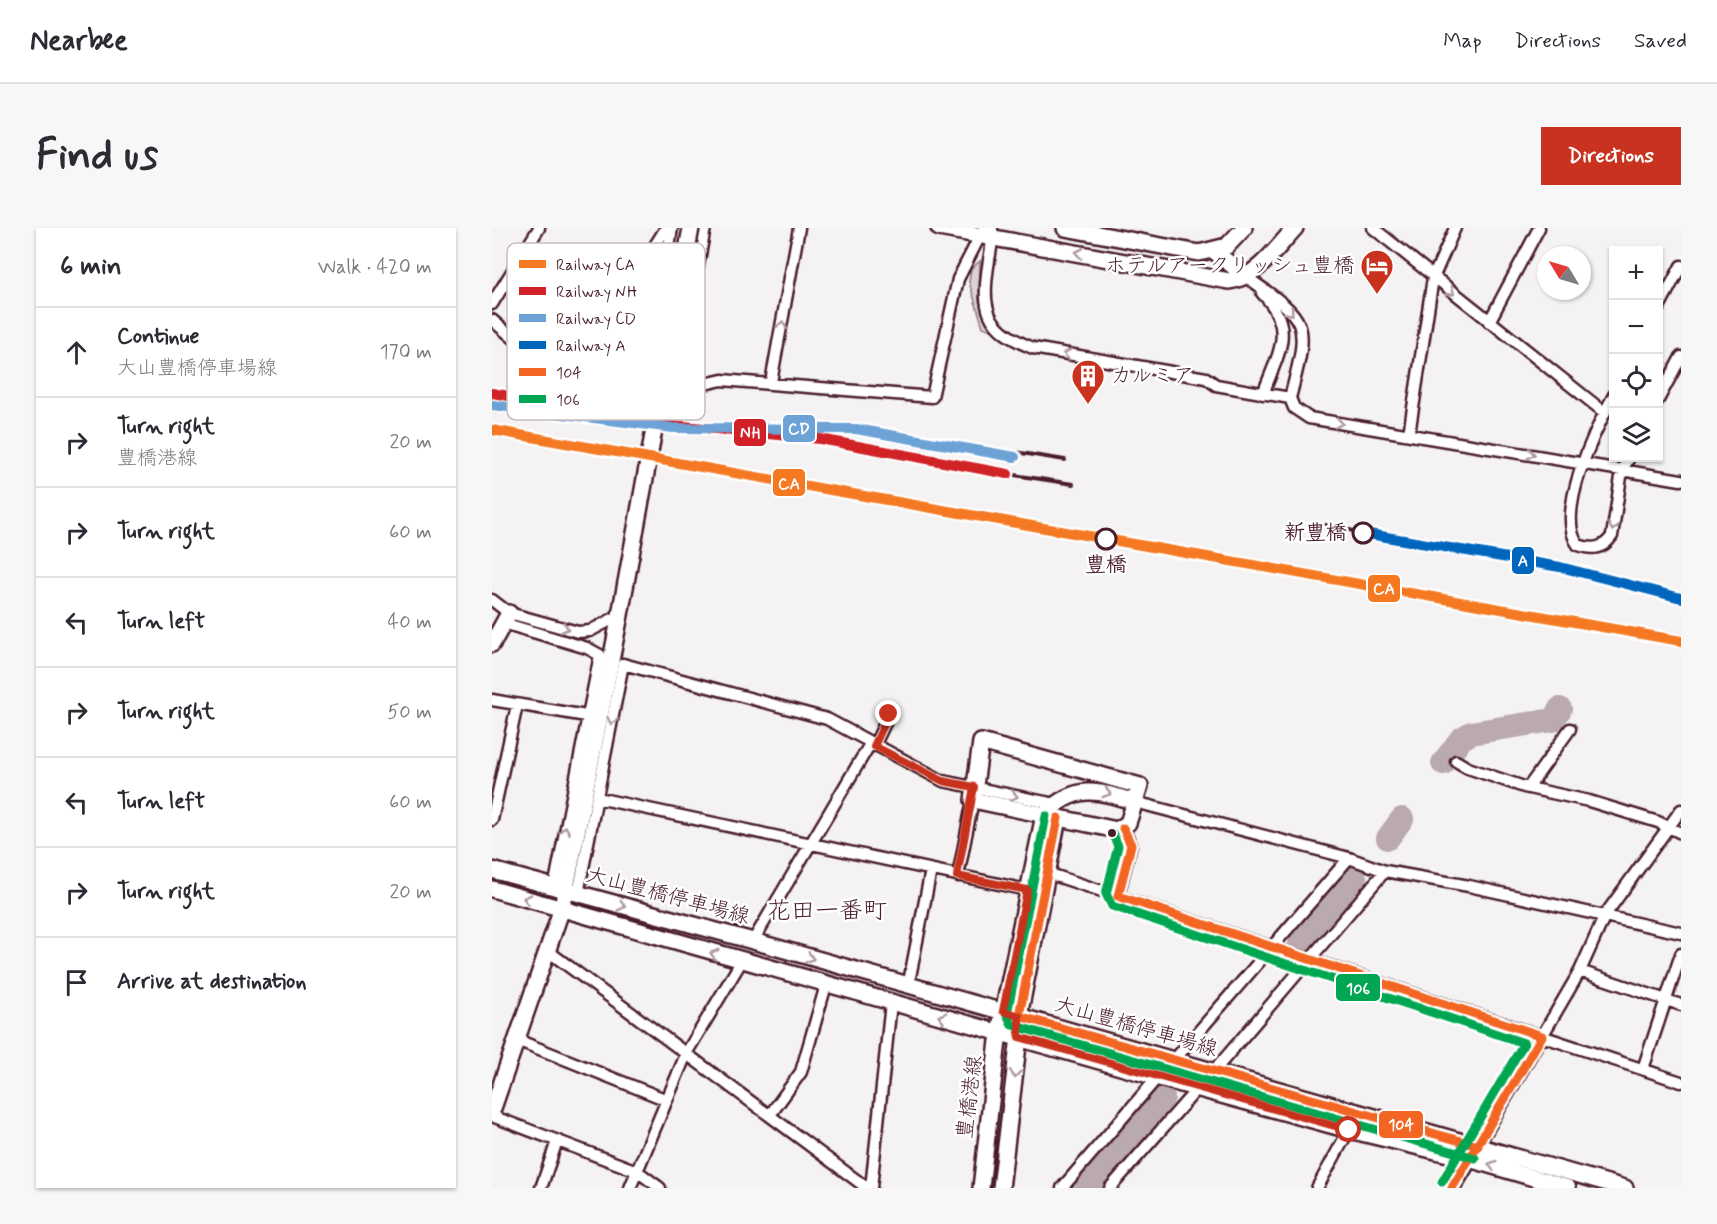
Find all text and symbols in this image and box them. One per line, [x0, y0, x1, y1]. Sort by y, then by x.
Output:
text: Nearbee [30, 23, 128, 60]
text: Map [1443, 27, 1482, 55]
text: Directions [1515, 27, 1601, 55]
text: Saved [1634, 27, 1687, 55]
button: Directions [1541, 127, 1681, 185]
text: Find us [36, 129, 158, 184]
legend [507, 243, 705, 420]
north arrow [1537, 246, 1591, 300]
map controls [1609, 246, 1663, 462]
button: + [1609, 246, 1663, 300]
one-way arrow [1074, 247, 1084, 260]
hotel icon: ホテルアークリッシュ豊橋 [1359, 248, 1395, 295]
text: 6 min [60, 250, 122, 284]
place label: ホテルアークリッシュ豊橋 [1105, 252, 1354, 280]
text: Walk · 420 m [318, 254, 432, 281]
text: Railway CA [556, 255, 635, 276]
text: Railway NH [556, 282, 638, 303]
one-way arrow [1444, 284, 1455, 295]
button: − [1609, 300, 1663, 354]
one-way arrow [1283, 305, 1294, 315]
text: Railway CD [556, 309, 636, 330]
one-way arrow [775, 320, 787, 330]
text: Continue [117, 323, 199, 351]
icon: ahead [60, 336, 93, 369]
text: Railway A [556, 336, 626, 357]
text: 170 m [380, 339, 432, 366]
one-way arrow [1062, 348, 1071, 360]
button: locate [1609, 354, 1663, 408]
text: 大山豊橋停車場線 [117, 355, 277, 382]
building icon: カルミア [1070, 358, 1106, 405]
place label: カルミア [1111, 362, 1194, 390]
text: 104 [556, 363, 582, 384]
text: 106 [556, 390, 580, 411]
button: layers [1609, 408, 1663, 462]
text: Turn right [117, 413, 215, 441]
line badge: CD [782, 414, 816, 443]
one-way arrow [1333, 416, 1343, 429]
line badge: NH [733, 418, 767, 447]
text: CD [788, 419, 810, 440]
text: NH [740, 423, 760, 444]
icon: right [60, 426, 93, 459]
text: 20 m [389, 429, 432, 456]
text: 豊橋港線 [117, 445, 197, 472]
one-way arrow [1527, 447, 1536, 459]
line badge: CA [772, 468, 806, 497]
text: CA [778, 474, 800, 495]
icon: right [60, 516, 93, 549]
text: Turn right [117, 518, 215, 546]
text: 60 m [389, 519, 432, 546]
place label: 新豊橋 [1284, 519, 1347, 547]
marker: 新豊橋 [1352, 522, 1374, 544]
one-way arrow [1607, 522, 1620, 532]
marker: 豊橋 [1095, 528, 1117, 550]
line badge: A [1511, 546, 1535, 575]
place label: 豊橋 [1085, 551, 1127, 579]
text: A [1518, 551, 1528, 572]
line badge: CA [1367, 574, 1401, 603]
text: CA [1373, 579, 1395, 600]
icon: left [60, 606, 93, 639]
text: Turn left [117, 608, 205, 636]
text: 40 m [388, 609, 432, 636]
one-way arrow [560, 621, 570, 634]
icon: right [60, 696, 93, 729]
text: Turn right [117, 698, 215, 726]
text: 50 m [387, 699, 432, 726]
route end [875, 700, 901, 726]
one-way arrow [606, 716, 619, 726]
icon: left [60, 786, 93, 819]
one-way arrow [1101, 786, 1112, 798]
text: Turn left [117, 788, 205, 816]
one-way arrow [1009, 788, 1019, 801]
text: 60 m [389, 789, 432, 816]
one-way arrow [558, 826, 571, 836]
unlabelled marker [1106, 827, 1118, 839]
street label: 大山豊橋停車場線 [583, 861, 753, 931]
icon: right [60, 876, 93, 909]
text: Turn right [117, 878, 215, 906]
text: 20 m [389, 879, 432, 906]
one-way arrow [522, 893, 532, 906]
district label: 花田一番町 [767, 896, 887, 927]
one-way arrow [617, 898, 627, 911]
one-way arrow [709, 949, 720, 961]
one-way arrow [804, 951, 815, 963]
icon: arrive [60, 966, 93, 999]
text: Arrive at destination [117, 968, 307, 996]
line badge: 106 [1335, 973, 1381, 1002]
text: 106 [1346, 979, 1370, 1000]
street label: 大山豊橋停車場線 [1051, 990, 1221, 1064]
one-way arrow [938, 1011, 948, 1024]
street label: 豊橋港線 [951, 1054, 989, 1140]
one-way arrow [1009, 1069, 1022, 1078]
line badge: 104 [1378, 1110, 1424, 1139]
text: 104 [1388, 1115, 1414, 1136]
route start [1335, 1116, 1361, 1142]
one-way arrow [1487, 1160, 1498, 1172]

